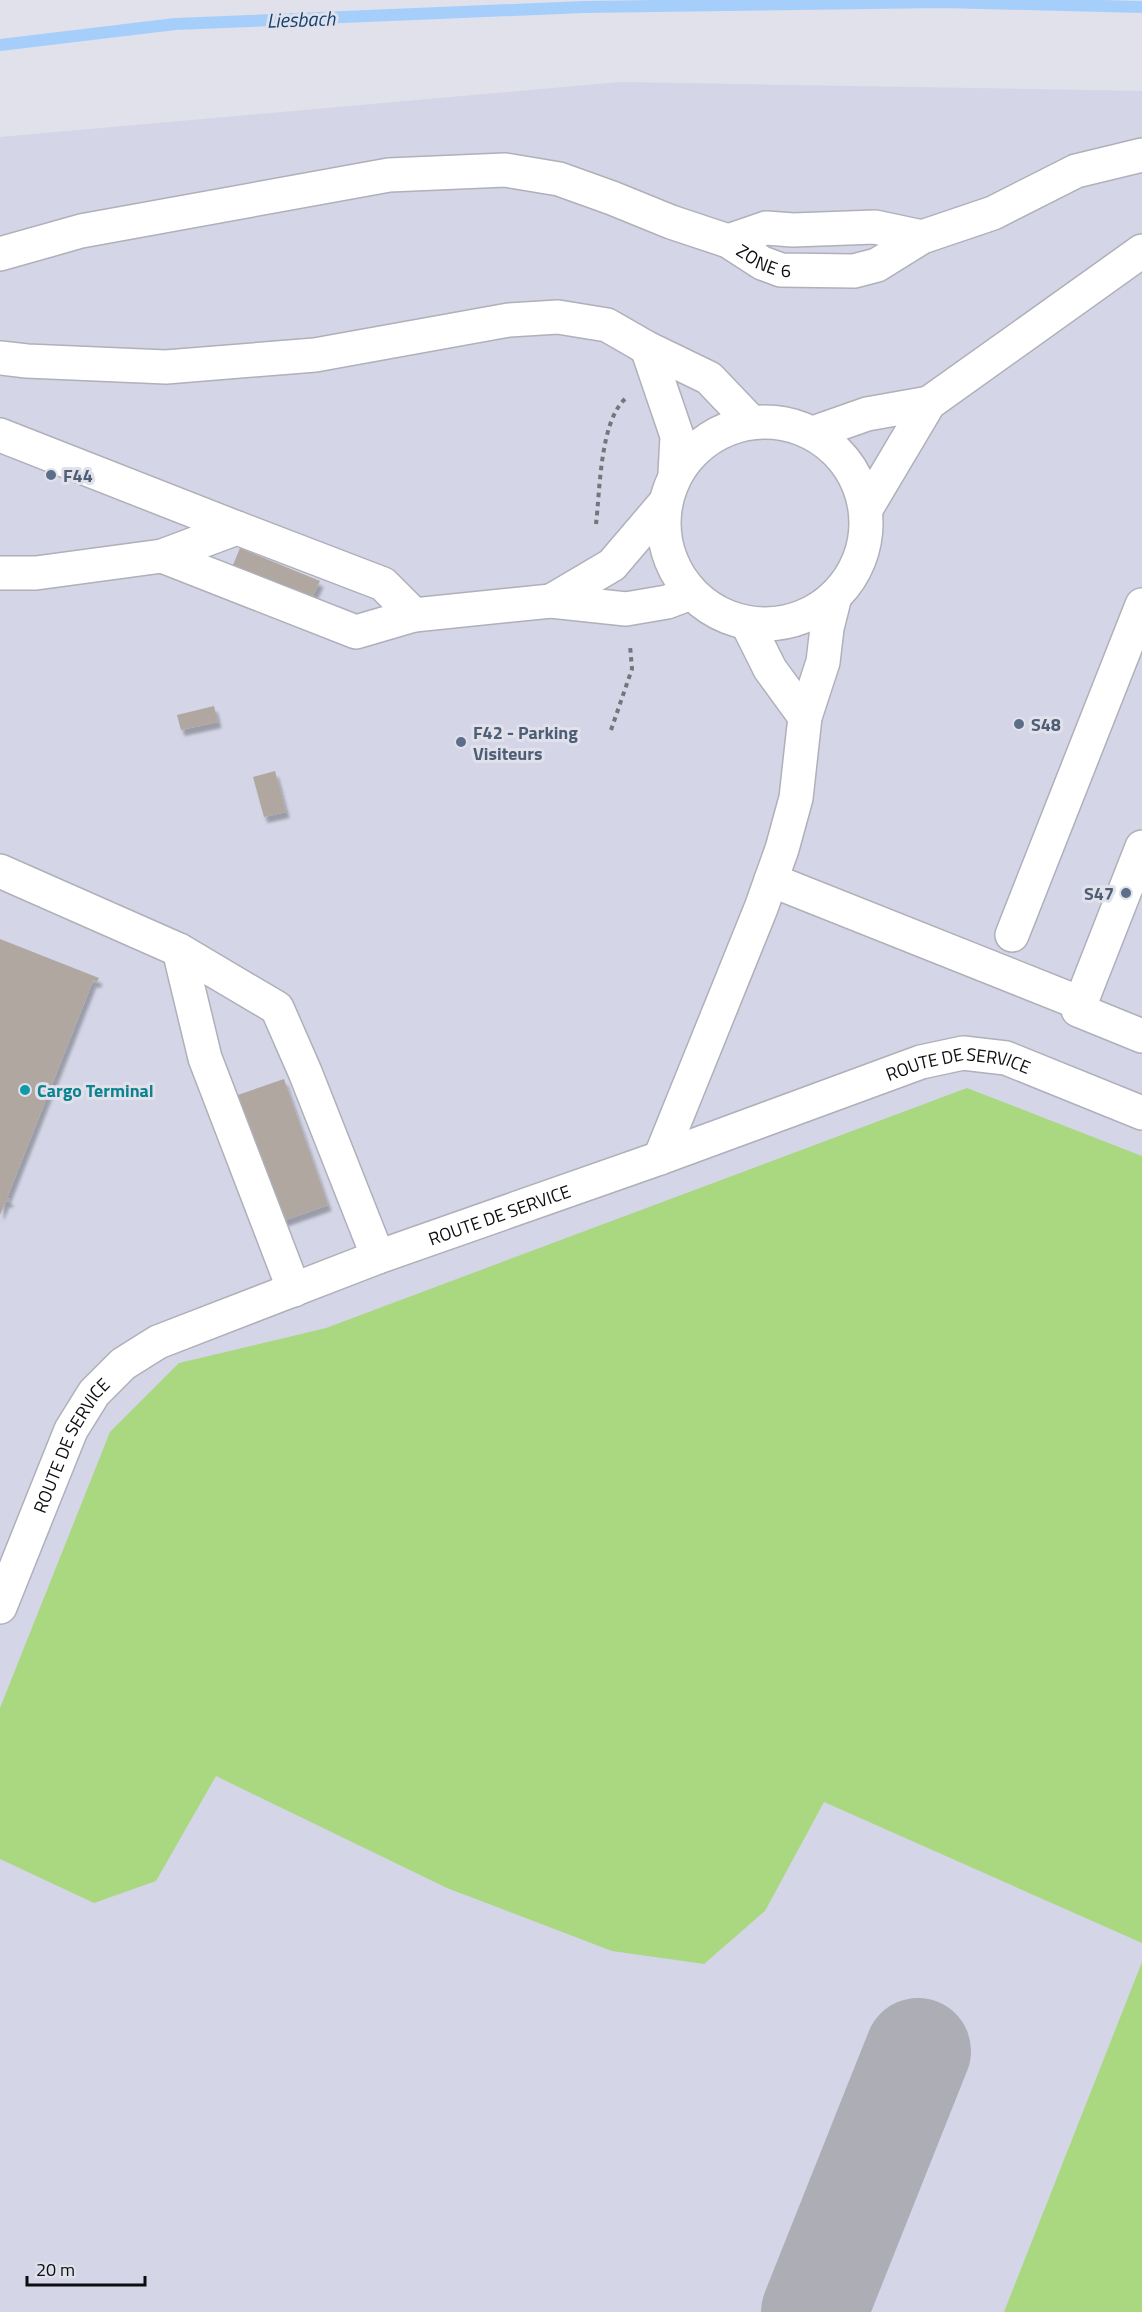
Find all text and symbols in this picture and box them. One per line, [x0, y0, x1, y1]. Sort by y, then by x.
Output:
water label: Liesbach [266, 2, 337, 36]
street label: ZONE 6 [732, 237, 791, 284]
place label: F44 [63, 462, 93, 489]
marker: F44 [44, 468, 58, 482]
place label: S48 [1031, 711, 1061, 738]
marker: S48 [1012, 717, 1026, 731]
place label: F42 - Parking Visiteurs [473, 719, 578, 767]
marker: F42 - Parking Visiteurs [454, 735, 468, 749]
place label: S47 [1084, 880, 1114, 907]
marker: S47 [1119, 886, 1133, 900]
street label: ROUTE DE SERVICE [882, 1040, 1035, 1087]
place label: Cargo Terminal [37, 1077, 154, 1104]
marker: Cargo Terminal [18, 1083, 32, 1097]
street label: ROUTE DE SERVICE [425, 1177, 574, 1252]
street label: ROUTE DE SERVICE [26, 1371, 116, 1517]
scale bar [27, 2249, 146, 2287]
text: 20 m [36, 2256, 75, 2283]

